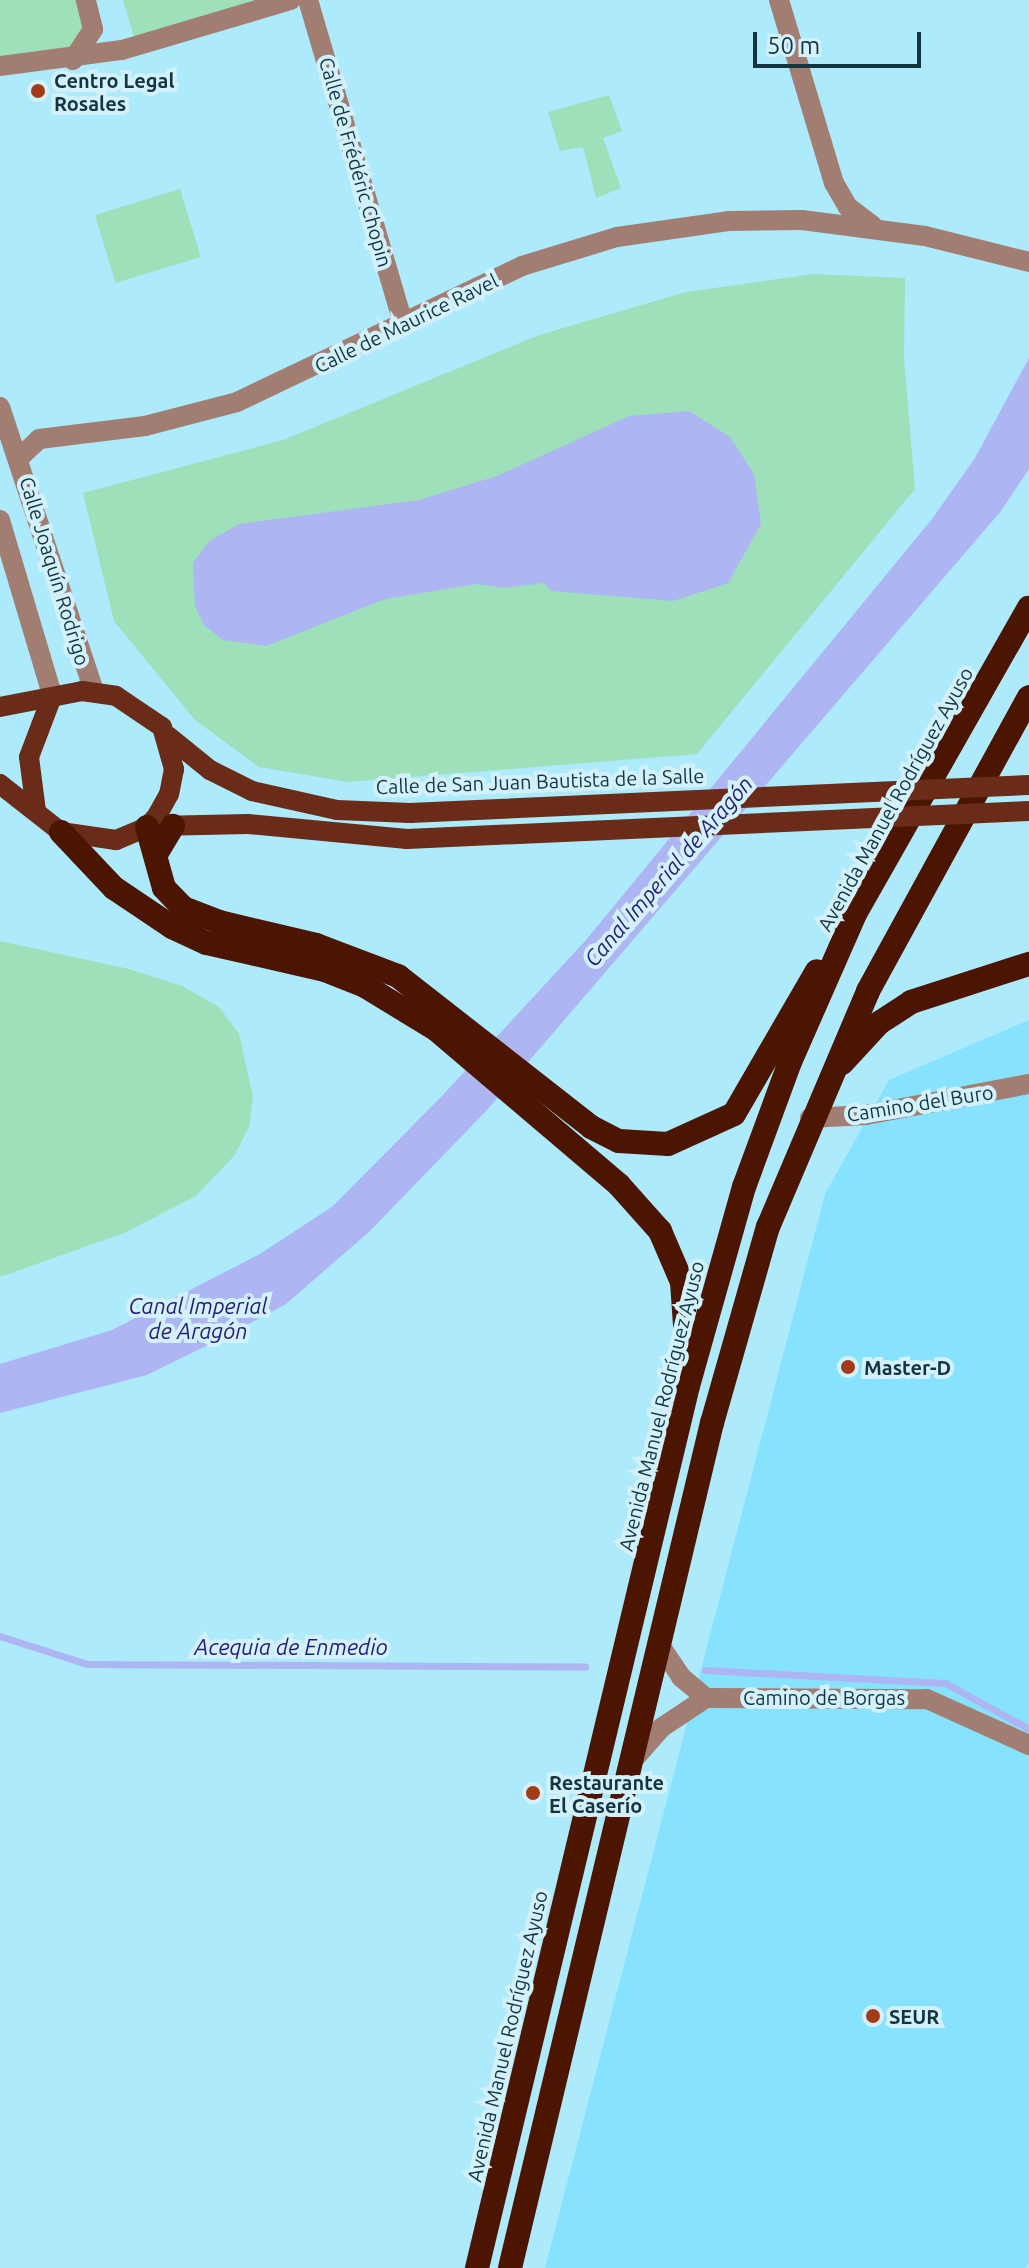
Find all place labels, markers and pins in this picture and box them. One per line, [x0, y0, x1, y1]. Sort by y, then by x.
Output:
place label: Centro Legal Rosales [54, 68, 174, 115]
marker: Centro Legal Rosales [29, 82, 47, 100]
place label: Master-D [864, 1355, 951, 1379]
marker: Master-D [839, 1358, 857, 1376]
place label: Restaurante El Caserío [549, 1770, 664, 1817]
marker: Restaurante El Caserío [524, 1784, 542, 1802]
place label: SEUR [889, 2004, 939, 2028]
marker: SEUR [864, 2007, 882, 2025]

